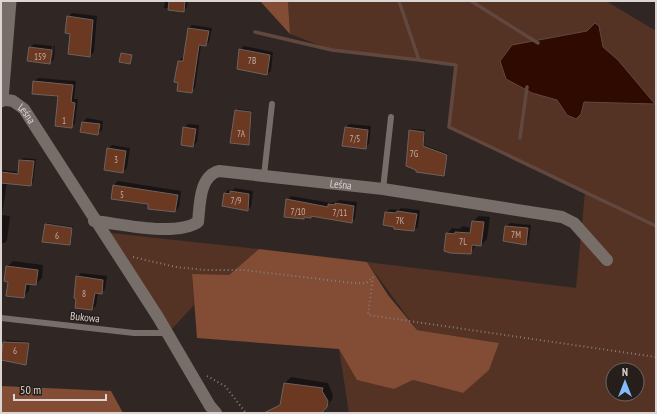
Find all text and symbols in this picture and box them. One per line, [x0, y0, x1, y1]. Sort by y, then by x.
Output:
house number: 159 [34, 51, 46, 62]
house number: 7B [248, 55, 256, 66]
street label: Leśna [15, 100, 39, 126]
house number: 1 [62, 115, 66, 126]
house number: 7A [237, 128, 246, 139]
house number: 7/5 [350, 133, 360, 144]
house number: 7G [410, 148, 419, 159]
house number: 3 [114, 154, 118, 165]
street label: Leśna [329, 176, 352, 193]
house number: 5 [120, 189, 124, 200]
house number: 7/9 [231, 195, 241, 206]
house number: 7/10 [291, 206, 305, 217]
house number: 7/11 [333, 207, 347, 218]
house number: 7K [396, 215, 405, 226]
house number: 7M [511, 229, 521, 240]
house number: 6 [55, 230, 59, 241]
house number: 7L [459, 236, 467, 247]
house number: 8 [82, 288, 86, 299]
street label: Bukowa [70, 308, 100, 326]
house number: 6 [13, 345, 17, 356]
north arrow [605, 362, 645, 402]
text: N [622, 365, 628, 379]
scale bar [14, 376, 106, 402]
text: 50 m [20, 382, 41, 397]

